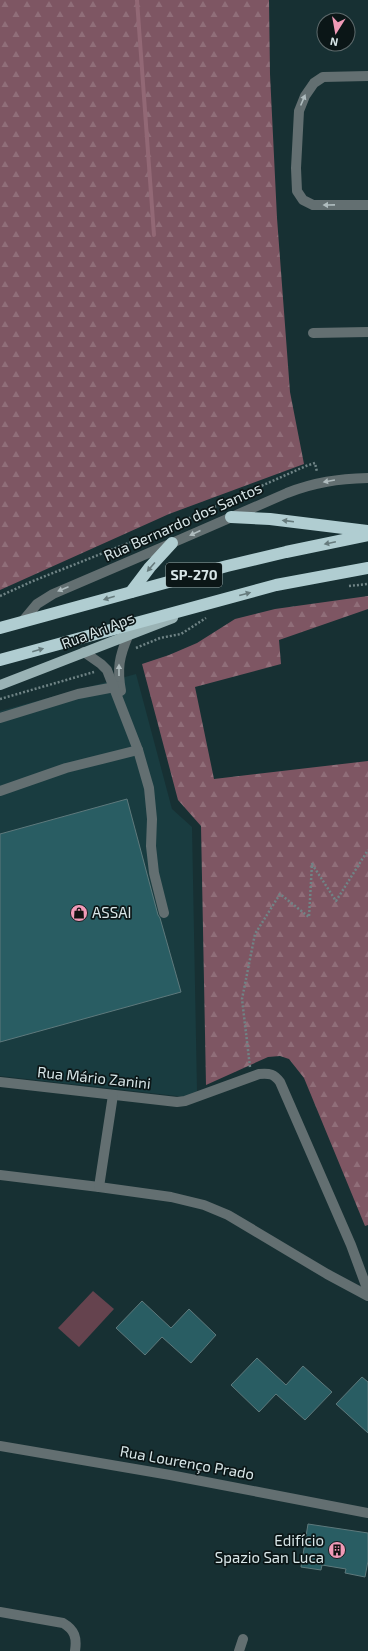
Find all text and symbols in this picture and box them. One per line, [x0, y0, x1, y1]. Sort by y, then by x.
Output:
north arrow [316, 12, 356, 52]
text: N [329, 35, 339, 49]
one-way arrow [301, 94, 307, 106]
one-way arrow [322, 202, 335, 208]
street label: Rua Bernardo dos Santos [101, 478, 265, 564]
one-way arrow [323, 478, 335, 484]
one-way arrow [281, 518, 294, 524]
one-way arrow [190, 530, 201, 536]
one-way arrow [324, 540, 336, 546]
one-way arrow [146, 561, 155, 572]
road number: SP-270 [166, 563, 222, 587]
one-way arrow [57, 586, 69, 593]
one-way arrow [239, 590, 251, 596]
one-way arrow [102, 595, 114, 601]
street label: Rua Ari Aps [59, 608, 137, 652]
one-way arrow [32, 647, 44, 653]
one-way arrow [116, 663, 122, 676]
shop icon: ASSAI [69, 903, 89, 923]
place label: ASSAI [92, 903, 131, 921]
street label: Rua Mário Zanini [36, 1062, 152, 1092]
street label: Rua Lourenço Prado [118, 1441, 256, 1484]
place label: Edifício Spazio San Luca [215, 1531, 324, 1566]
building icon: Edifício Spazio San Luca [327, 1540, 347, 1560]

